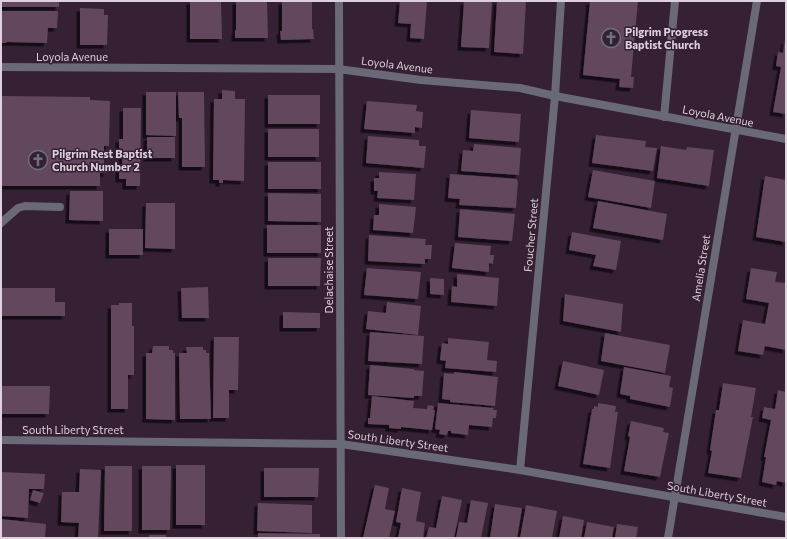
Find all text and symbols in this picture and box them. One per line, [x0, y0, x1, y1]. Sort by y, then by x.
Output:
place label: Pilgrim Progress Baptist Church [625, 25, 708, 51]
church icon: Pilgrim Progress Baptist Church [600, 27, 622, 49]
street label: Loyola Avenue [36, 50, 108, 63]
street label: Loyola Avenue [360, 54, 434, 75]
street label: Loyola Avenue [681, 102, 755, 129]
place label: Pilgrim Rest Baptist Church Number 2 [52, 147, 153, 173]
church icon: Pilgrim Rest Baptist Church Number 2 [27, 149, 49, 171]
street label: Foucher Street [521, 197, 540, 272]
street label: Delachaise Street [322, 226, 335, 313]
street label: Amelia Street [689, 233, 712, 302]
street label: South Liberty Street [22, 423, 124, 436]
street label: South Liberty Street [347, 427, 450, 454]
street label: South Liberty Street [666, 478, 769, 509]

